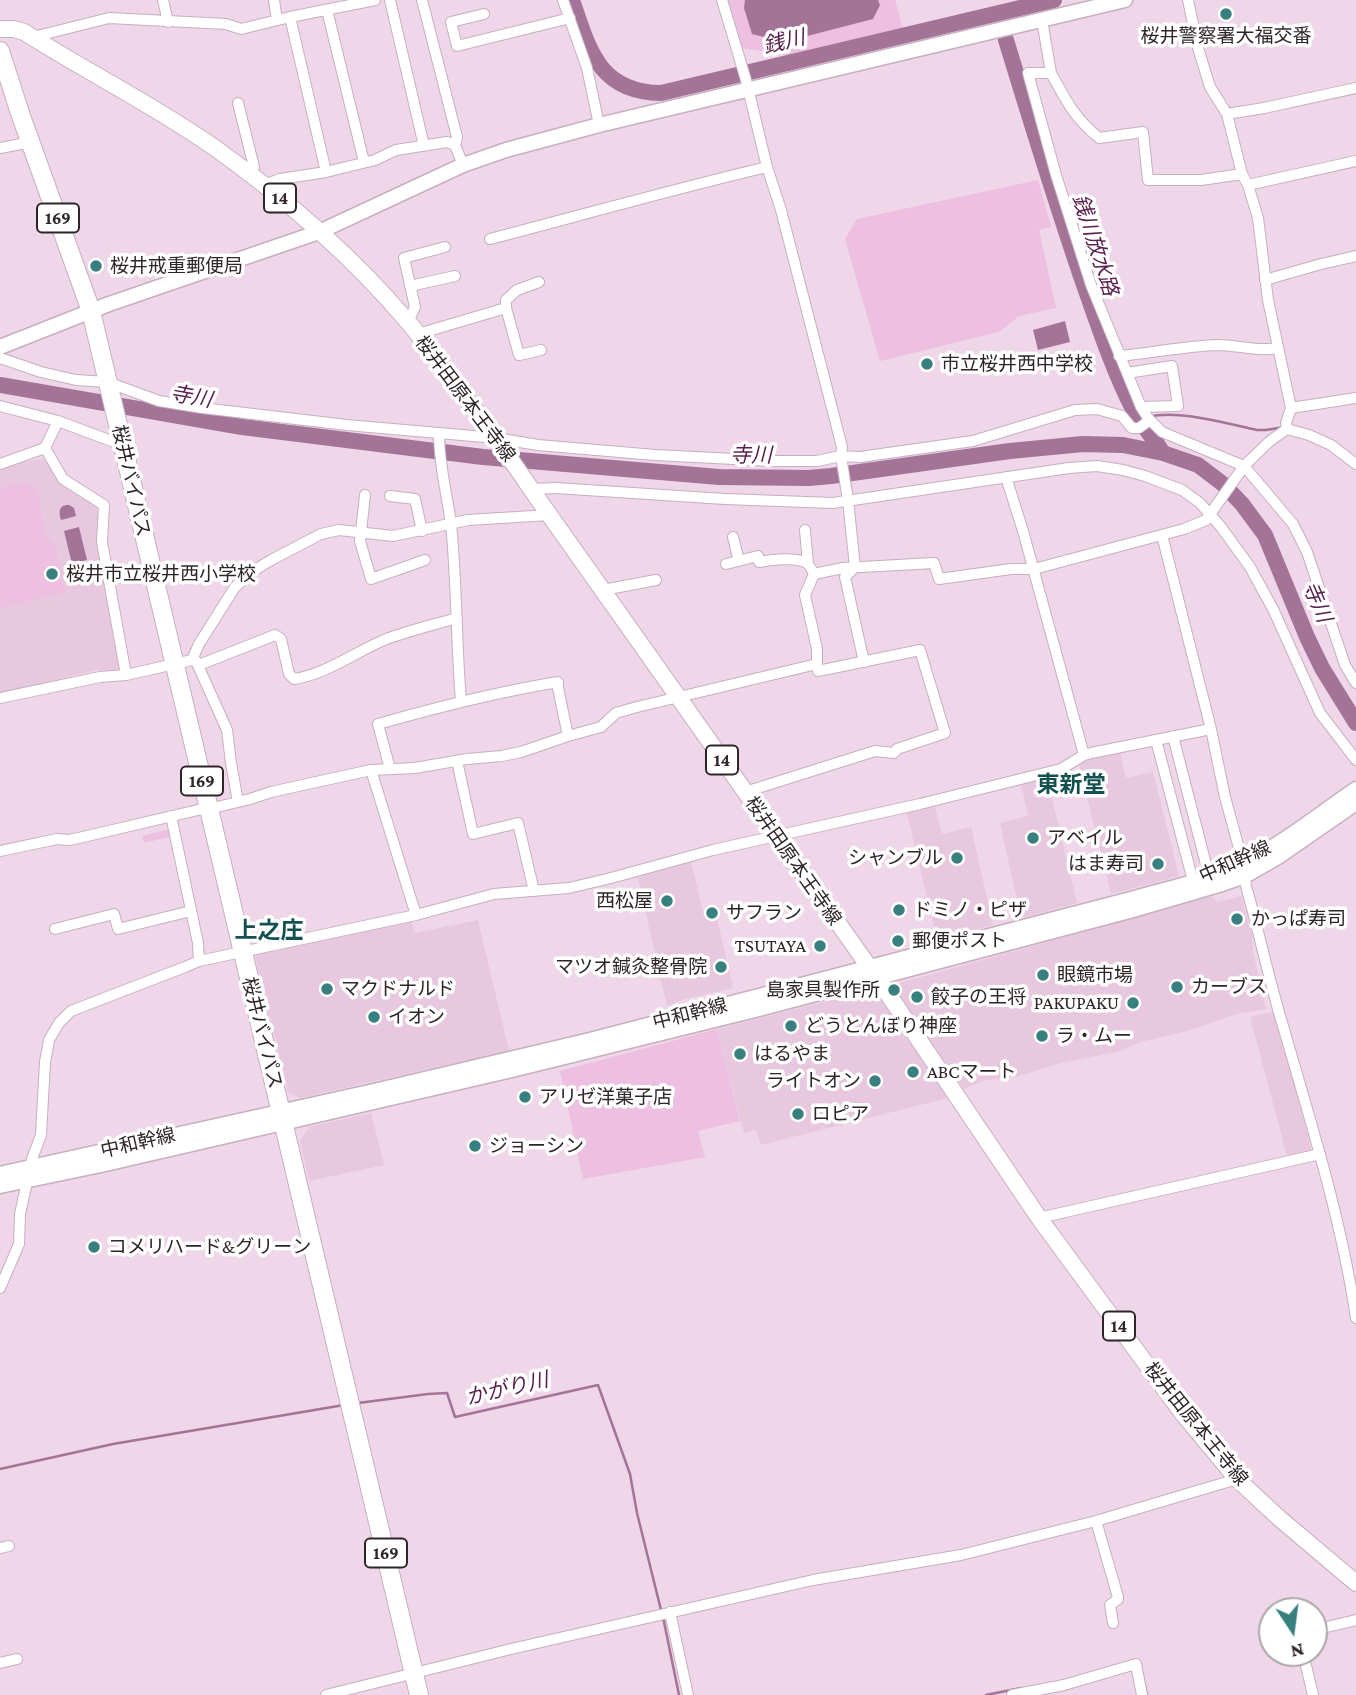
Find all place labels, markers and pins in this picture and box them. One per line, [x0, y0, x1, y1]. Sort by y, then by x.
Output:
marker: 桜井警察署大福交番 [1218, 6, 1234, 22]
place label: 桜井警察署大福交番 [1141, 25, 1311, 47]
place label: 桜井戒重郵便局 [110, 255, 243, 277]
marker: 桜井戒重郵便局 [88, 258, 104, 274]
place label: 市立桜井西中学校 [941, 353, 1093, 375]
marker: 市立桜井西中学校 [919, 356, 935, 372]
place label: 桜井市立桜井西小学校 [66, 563, 256, 585]
marker: 桜井市立桜井西小学校 [44, 566, 60, 582]
place label: アベイル [1047, 827, 1123, 849]
marker: アベイル [1025, 830, 1041, 846]
place label: シャンブル [848, 847, 943, 869]
marker: シャンブル [949, 850, 965, 866]
place label: はま寿司 [1068, 853, 1144, 875]
marker: はま寿司 [1150, 856, 1166, 872]
place label: 西松屋 [596, 890, 653, 912]
marker: 西松屋 [659, 893, 675, 909]
place label: ドミノ・ピザ [913, 899, 1027, 921]
place label: サフラン [726, 902, 802, 924]
marker: ドミノ・ピザ [891, 902, 907, 918]
marker: サフラン [704, 905, 720, 921]
place label: かっぱ寿司 [1251, 908, 1346, 930]
marker: かっぱ寿司 [1229, 911, 1245, 927]
place label: 郵便ポスト [912, 930, 1007, 952]
marker: 郵便ポスト [890, 933, 906, 949]
place label: TSUTAYA [735, 935, 806, 957]
marker: TSUTAYA [812, 938, 828, 954]
place label: マツオ鍼灸整骨院 [555, 956, 707, 978]
marker: マツオ鍼灸整骨院 [713, 959, 729, 975]
place label: 眼鏡市場 [1057, 964, 1133, 986]
marker: 眼鏡市場 [1035, 967, 1051, 983]
place label: カーブス [1191, 976, 1267, 998]
place label: マクドナルド [341, 978, 455, 1000]
place label: 島家具製作所 [766, 979, 880, 1001]
marker: カーブス [1169, 979, 1185, 995]
marker: マクドナルド [319, 981, 335, 997]
marker: 島家具製作所 [886, 982, 902, 998]
place label: 餃子の王将 [931, 986, 1026, 1008]
marker: 餃子の王将 [909, 989, 925, 1005]
place label: PAKUPAKU [1034, 992, 1119, 1014]
marker: PAKUPAKU [1125, 995, 1141, 1011]
place label: イオン [388, 1006, 445, 1028]
marker: イオン [366, 1009, 382, 1025]
place label: どうとんぼり神座 [805, 1015, 957, 1037]
marker: どうとんぼり神座 [783, 1018, 799, 1034]
place label: ラ・ムー [1056, 1025, 1132, 1047]
marker: ラ・ムー [1034, 1028, 1050, 1044]
place label: はるやま [754, 1043, 830, 1065]
marker: はるやま [732, 1046, 748, 1062]
place label: ABCマート [927, 1061, 1016, 1083]
marker: ABCマート [905, 1064, 921, 1080]
place label: ライトオン [766, 1070, 861, 1092]
marker: ライトオン [867, 1073, 883, 1089]
place label: アリゼ洋菓子店 [539, 1086, 672, 1108]
marker: アリゼ洋菓子店 [517, 1089, 533, 1105]
place label: ロピア [812, 1103, 869, 1125]
marker: ロピア [790, 1106, 806, 1122]
place label: ジョーシン [489, 1135, 584, 1157]
marker: ジョーシン [467, 1138, 483, 1154]
place label: コメリハード&グリーン [108, 1236, 311, 1258]
marker: コメリハード&グリーン [86, 1239, 102, 1255]

